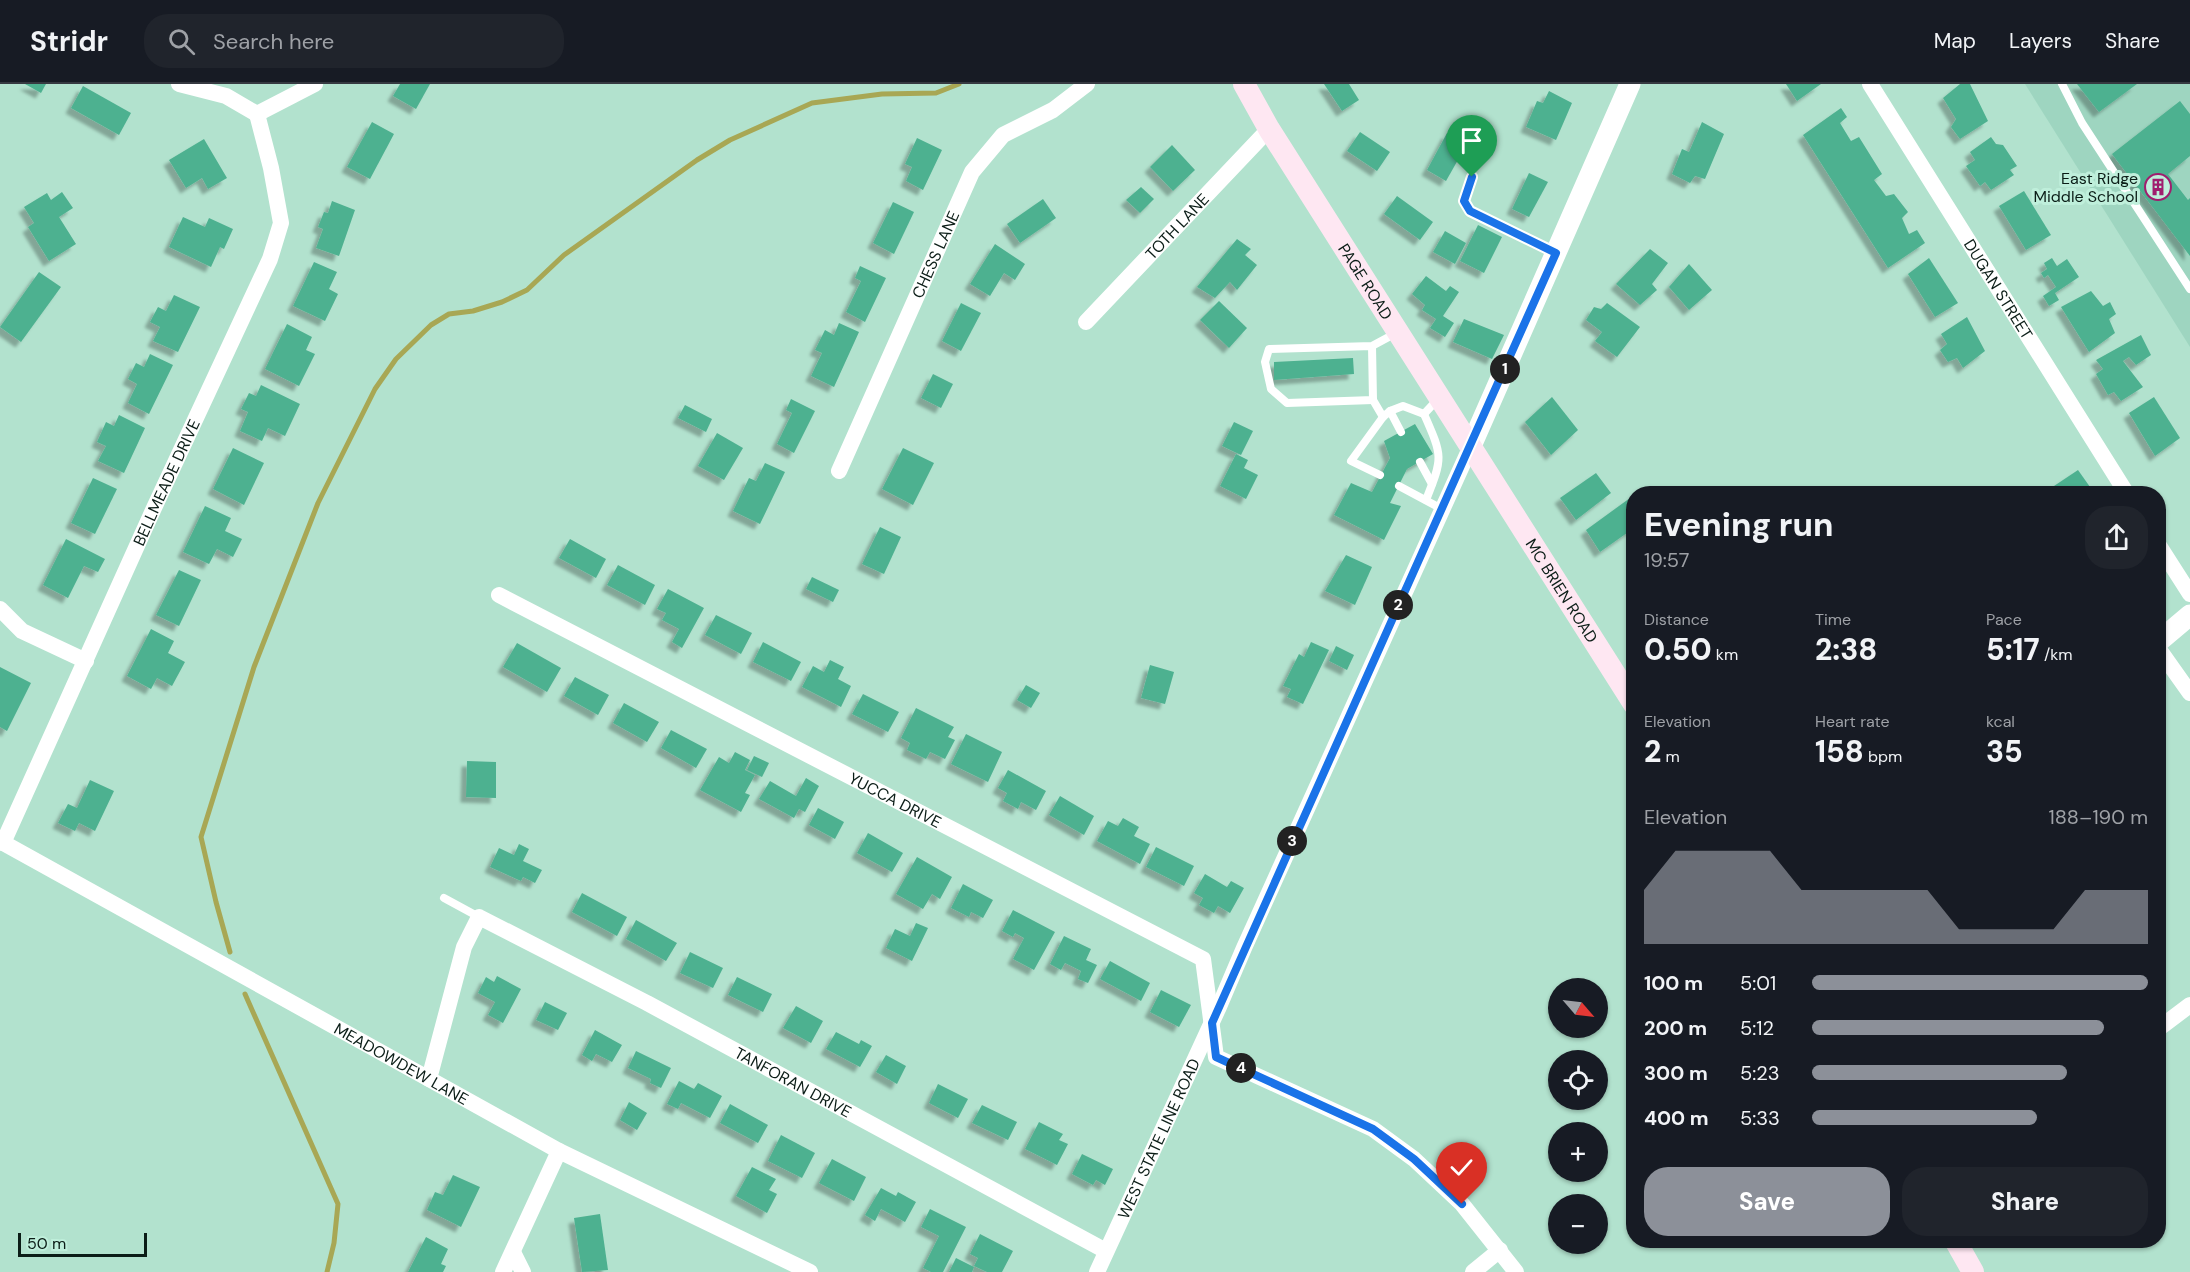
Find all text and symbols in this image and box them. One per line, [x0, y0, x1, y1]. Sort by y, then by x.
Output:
search box [144, 14, 564, 68]
text: Stridr [30, 23, 108, 60]
icon: search [165, 25, 198, 58]
text: Search here [213, 27, 334, 56]
text: Map [1934, 27, 1976, 55]
text: Layers [2009, 27, 2072, 55]
text: Share [2105, 27, 2160, 55]
pin [1446, 115, 1497, 177]
icon: arrive [1455, 124, 1488, 157]
place label: East Ridge Middle School [2034, 168, 2138, 207]
building icon: East Ridge Middle School [2143, 172, 2173, 202]
street label: TOTH LANE [1141, 189, 1214, 264]
street label: CHESS LANE [907, 208, 964, 302]
street label: DUGAN STREET [1959, 235, 2037, 343]
street label: PAGE ROAD [1333, 240, 1397, 324]
pin: 1 [1490, 354, 1520, 384]
text: 1 [1502, 358, 1508, 379]
street label: BELLMEADE DRIVE [128, 416, 205, 549]
text: Evening run [1644, 503, 1833, 546]
button: share [2085, 506, 2148, 569]
street label: MC BRIEN ROAD [1521, 535, 1602, 647]
text: 19:57 [1644, 547, 1689, 573]
pin: 2 [1383, 590, 1413, 620]
text: 2 [1393, 594, 1403, 615]
text: Distance [1644, 609, 1709, 630]
text: Time [1815, 609, 1851, 630]
text: Pace [1986, 609, 2022, 630]
text: 0.50 [1644, 630, 1712, 669]
text: 2:38 [1815, 630, 1877, 669]
text: 5:17 [1986, 630, 2040, 669]
text: km [1712, 644, 1738, 665]
text: /km [2040, 644, 2073, 665]
text: Elevation [1644, 711, 1711, 732]
text: Heart rate [1815, 711, 1890, 732]
text: kcal [1986, 711, 2015, 732]
text: 2 [1644, 732, 1661, 771]
text: 158 [1815, 732, 1864, 771]
text: 35 [1986, 732, 2023, 771]
text: m [1661, 746, 1680, 767]
text: bpm [1864, 746, 1902, 767]
street label: YUCCA DRIVE [845, 768, 945, 833]
text: Elevation [1644, 804, 1727, 830]
text: 188–190 m [2048, 804, 2148, 830]
pin: 3 [1277, 826, 1307, 856]
text: 3 [1287, 830, 1297, 851]
text: 100 m [1644, 970, 1703, 996]
text: 5:01 [1740, 970, 1776, 996]
north arrow [1548, 978, 1608, 1038]
map controls [1548, 978, 1608, 1254]
text: 200 m [1644, 1015, 1707, 1041]
text: 5:12 [1740, 1015, 1774, 1041]
street label: MEADOWDEW LANE [330, 1018, 472, 1110]
street label: TANFORAN DRIVE [731, 1042, 855, 1123]
button: locate [1548, 1050, 1608, 1110]
pin: 4 [1226, 1053, 1256, 1083]
street label: WEST STATE LINE ROAD [1113, 1055, 1205, 1222]
text: 4 [1236, 1057, 1246, 1078]
text: 300 m [1644, 1060, 1708, 1086]
text: 5:23 [1740, 1060, 1780, 1086]
text: 400 m [1644, 1105, 1709, 1131]
text: 5:33 [1740, 1105, 1780, 1131]
button: + [1548, 1122, 1608, 1182]
pin [1436, 1142, 1487, 1204]
icon: check [1445, 1151, 1478, 1184]
button: Save [1644, 1167, 1890, 1236]
button: Share [1902, 1167, 2148, 1236]
button: − [1548, 1194, 1608, 1254]
scale bar [18, 1230, 147, 1258]
text: 50 m [27, 1233, 66, 1254]

